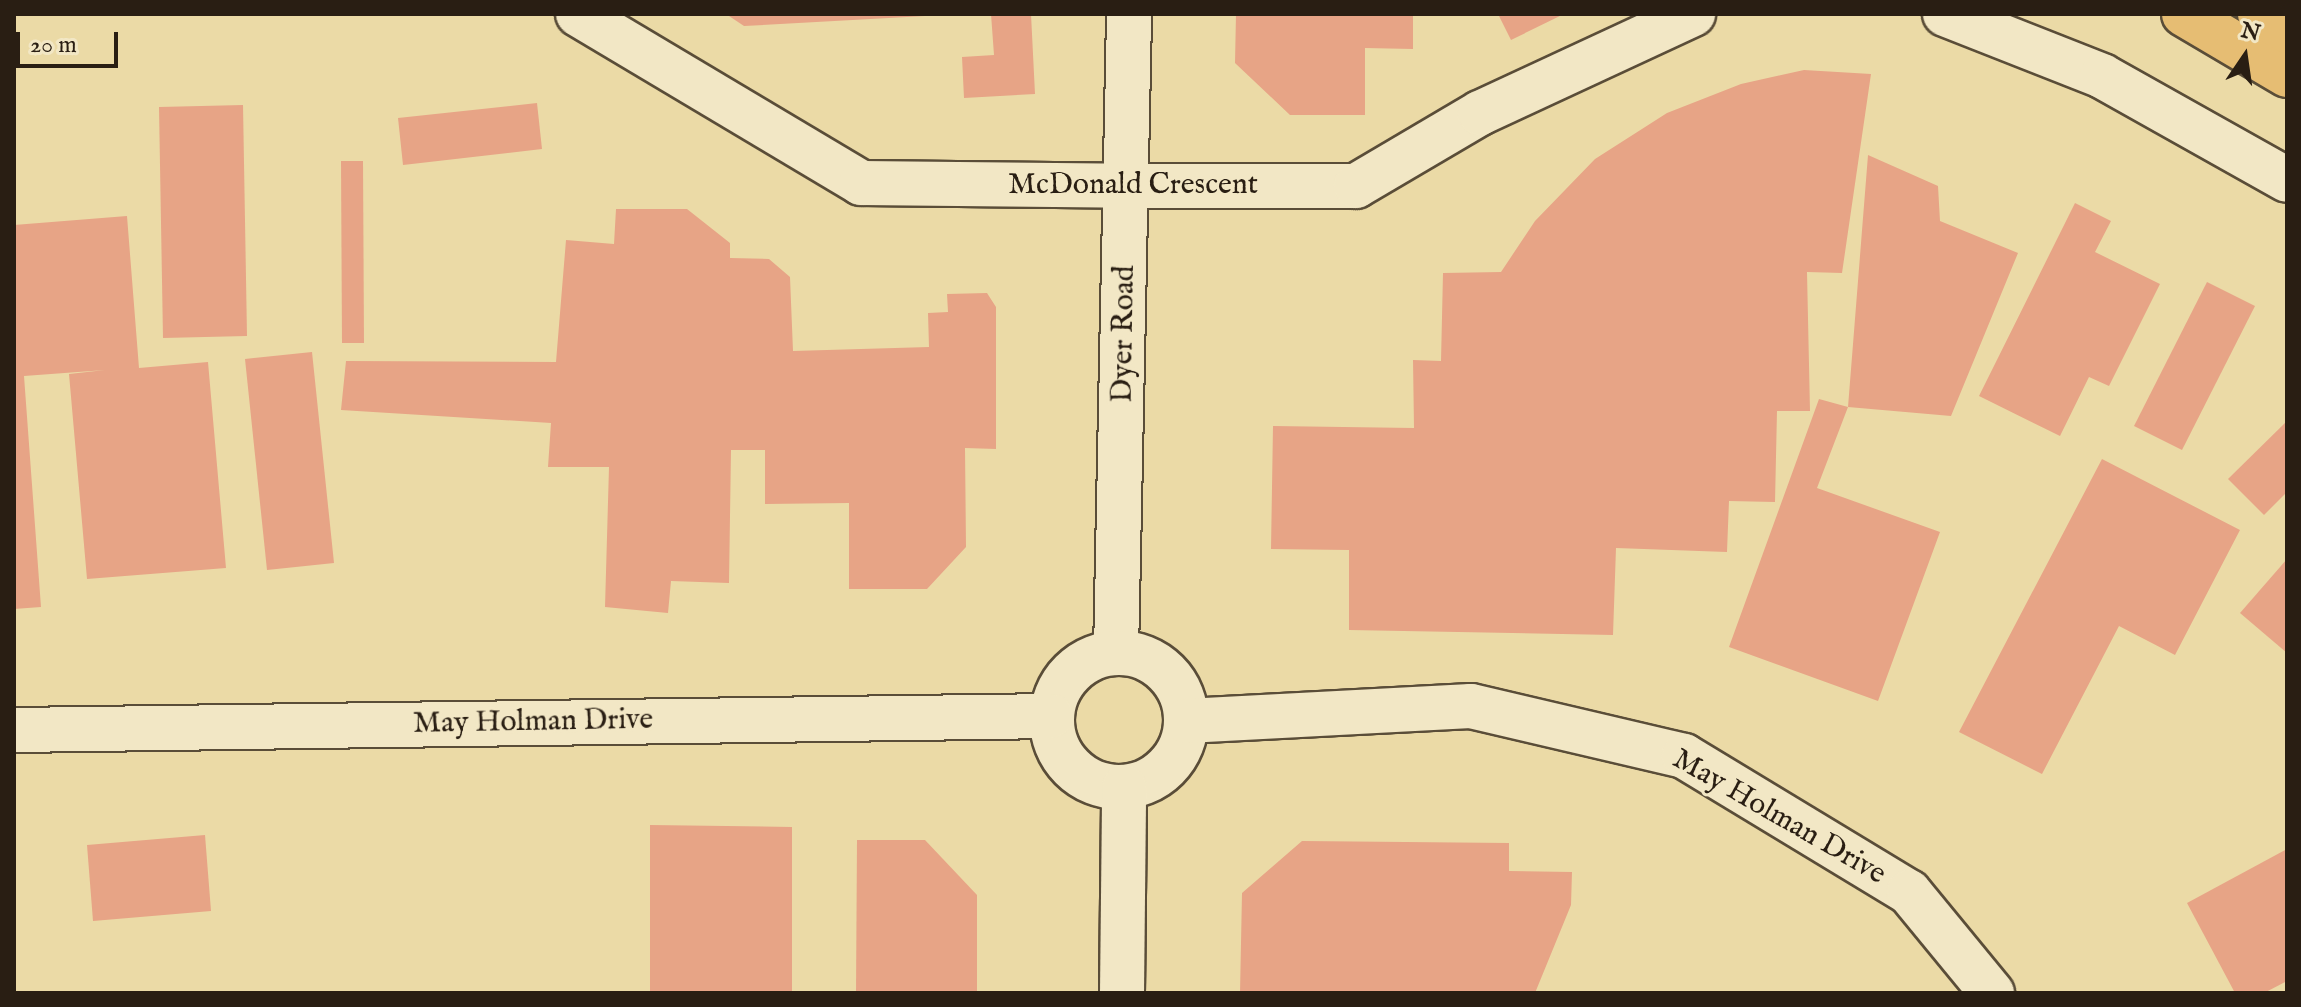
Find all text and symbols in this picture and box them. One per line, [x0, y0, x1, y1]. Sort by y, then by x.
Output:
scale bar [20, 16, 122, 66]
north arrow [2205, 16, 2285, 96]
text: N [2238, 17, 2263, 48]
text: 20 m [30, 30, 77, 61]
street label: McDonald Crescent [1008, 167, 1258, 203]
street label: Dyer Road [1105, 265, 1143, 403]
street label: May Holman Drive [413, 702, 653, 742]
street label: May Holman Drive [1666, 741, 1892, 893]

